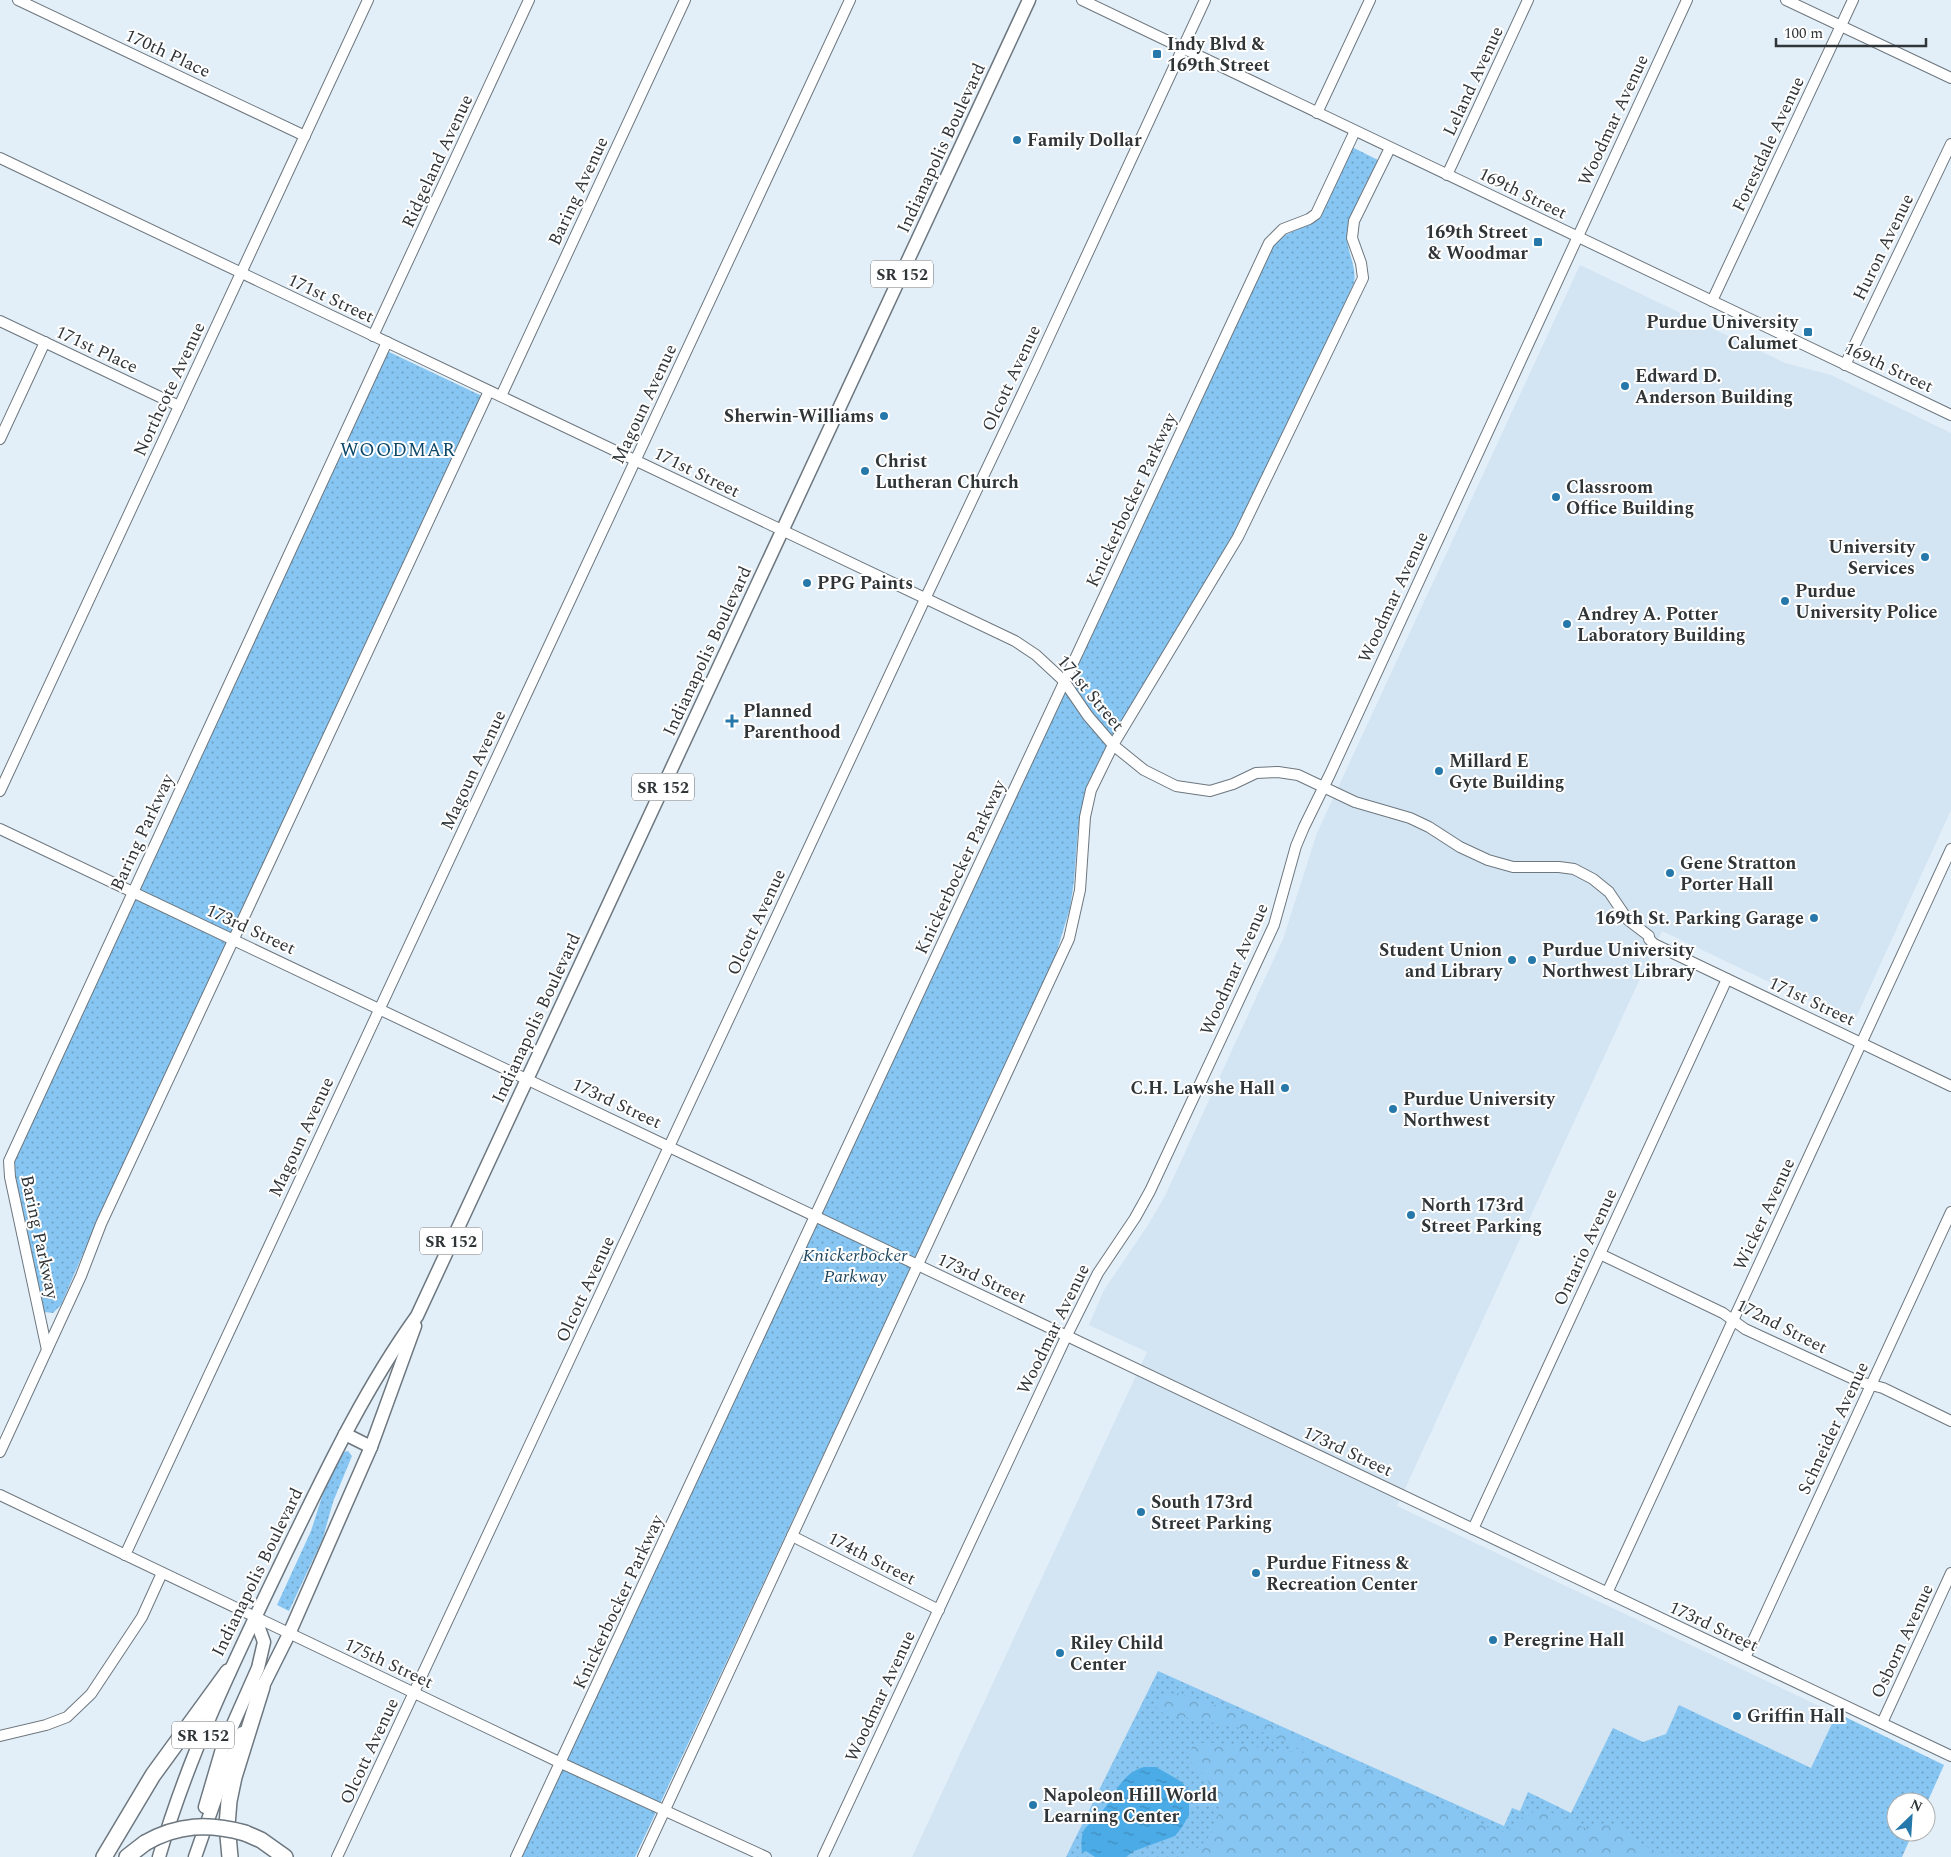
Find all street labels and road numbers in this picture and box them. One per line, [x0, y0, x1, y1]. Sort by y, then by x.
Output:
street label: 170th Place [121, 22, 215, 85]
street label: Leland Avenue [1436, 22, 1511, 141]
street label: Woodmar Avenue [1571, 50, 1656, 190]
street label: Indianapolis Boulevard [890, 59, 993, 238]
street label: Forestdale Avenue [1725, 72, 1812, 216]
street label: Ridgeland Avenue [395, 90, 480, 232]
street label: Baring Avenue [541, 132, 616, 250]
street label: 169th Street [1474, 160, 1572, 227]
street label: Huron Avenue [1846, 189, 1921, 305]
road number: SR 152 [871, 260, 933, 288]
street label: 171st Street [283, 267, 379, 330]
street label: Northcote Avenue [126, 318, 212, 461]
street label: 171st Place [51, 319, 143, 380]
street label: Olcott Avenue [975, 320, 1048, 436]
street label: 169th Street [1840, 335, 1938, 400]
street label: Magoun Avenue [605, 340, 684, 469]
street label: Knickerbocker Parkway [1079, 407, 1184, 592]
street label: 171st Street [649, 440, 744, 505]
street label: Woodmar Avenue [1351, 527, 1436, 667]
street label: Indianapolis Boulevard [656, 562, 759, 741]
street label: 171st Street [1050, 649, 1131, 738]
street label: Magoun Avenue [434, 706, 513, 835]
street label: Baring Parkway [104, 768, 182, 895]
road number: SR 152 [632, 774, 694, 800]
street label: Knickerbocker Parkway [908, 774, 1013, 959]
street label: Olcott Avenue [720, 864, 793, 980]
street label: 173rd Street [202, 897, 300, 962]
street label: Woodmar Avenue [1193, 899, 1276, 1040]
street label: Indianapolis Boulevard [485, 929, 588, 1108]
street label: 171st Street [1764, 970, 1860, 1033]
street label: 173rd Street [568, 1071, 666, 1136]
street label: Magoun Avenue [262, 1073, 341, 1202]
street label: Wicker Avenue [1727, 1154, 1802, 1275]
street label: Baring Parkway [13, 1173, 66, 1303]
street label: Ontario Avenue [1546, 1184, 1624, 1310]
road number: SR 152 [420, 1228, 482, 1254]
street label: Olcott Avenue [549, 1231, 622, 1347]
street label: 173rd Street [933, 1246, 1031, 1311]
street label: Woodmar Avenue [1010, 1259, 1097, 1399]
street label: 172nd Street [1731, 1292, 1832, 1361]
street label: Schneider Avenue [1791, 1357, 1876, 1499]
street label: 173rd Street [1299, 1419, 1397, 1484]
street label: Indianapolis Boulevard [205, 1483, 310, 1661]
street label: Knickerbocker Parkway [566, 1509, 671, 1694]
street label: 174th Street [823, 1525, 920, 1592]
street label: Osborn Avenue [1864, 1580, 1941, 1703]
street label: 173rd Street [1665, 1594, 1763, 1659]
street label: Woodmar Avenue [838, 1626, 923, 1766]
street label: 175th Street [340, 1631, 438, 1696]
street label: Olcott Avenue [333, 1693, 406, 1809]
road number: SR 152 [172, 1722, 234, 1748]

